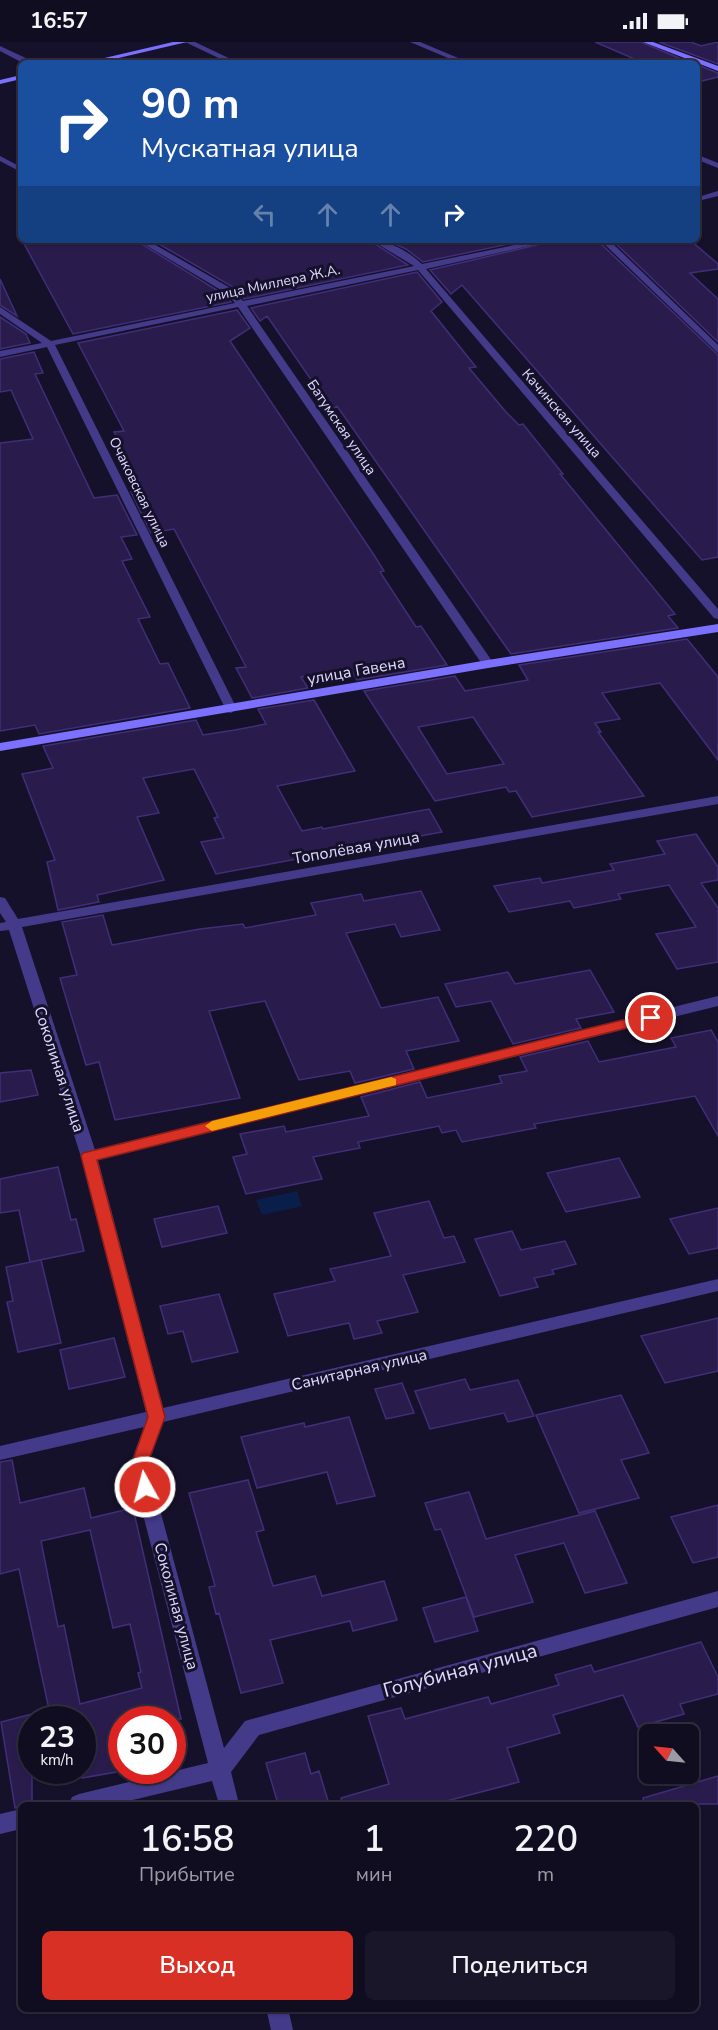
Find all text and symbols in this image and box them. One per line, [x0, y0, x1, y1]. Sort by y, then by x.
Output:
text: 16:57 [30, 6, 88, 36]
text: 90 m [141, 76, 240, 133]
icon: right [42, 84, 120, 162]
text: Мускатная улица [141, 130, 359, 167]
icon: left [248, 198, 281, 231]
icon: ahead [311, 198, 344, 231]
icon: ahead [374, 198, 407, 231]
icon: right [437, 198, 470, 231]
street label: улица Миллера Ж.А. [204, 260, 342, 307]
street label: Качинская улица [518, 365, 606, 462]
street label: Батумская улица [303, 376, 381, 479]
street label: Очаковская улица [105, 434, 175, 551]
street label: улица Гавена [305, 652, 407, 690]
street label: Тополёвая улица [291, 826, 421, 870]
pin [625, 992, 676, 1043]
icon: arrive [634, 1001, 667, 1034]
street label: Соколиная улица [28, 1004, 90, 1135]
street label: Санитарная улица [289, 1344, 429, 1396]
position arrow [113, 1455, 177, 1519]
street label: Соколиная улица [148, 1540, 204, 1672]
street label: Голубиная улица [380, 1637, 540, 1704]
speed limit sign: 30 [108, 1706, 186, 1784]
text: 23 [39, 1717, 75, 1758]
north arrow [639, 1724, 699, 1784]
map controls [639, 1724, 699, 1784]
text: km/h [40, 1750, 74, 1770]
text: 16:58 [139, 1815, 234, 1864]
text: 1 [363, 1815, 385, 1864]
text: 220 [513, 1815, 578, 1864]
text: Прибытие [139, 1861, 235, 1888]
text: мин [356, 1861, 392, 1888]
text: m [537, 1861, 554, 1888]
button: Выход [42, 1931, 353, 2000]
button: Поделиться [365, 1931, 675, 2000]

